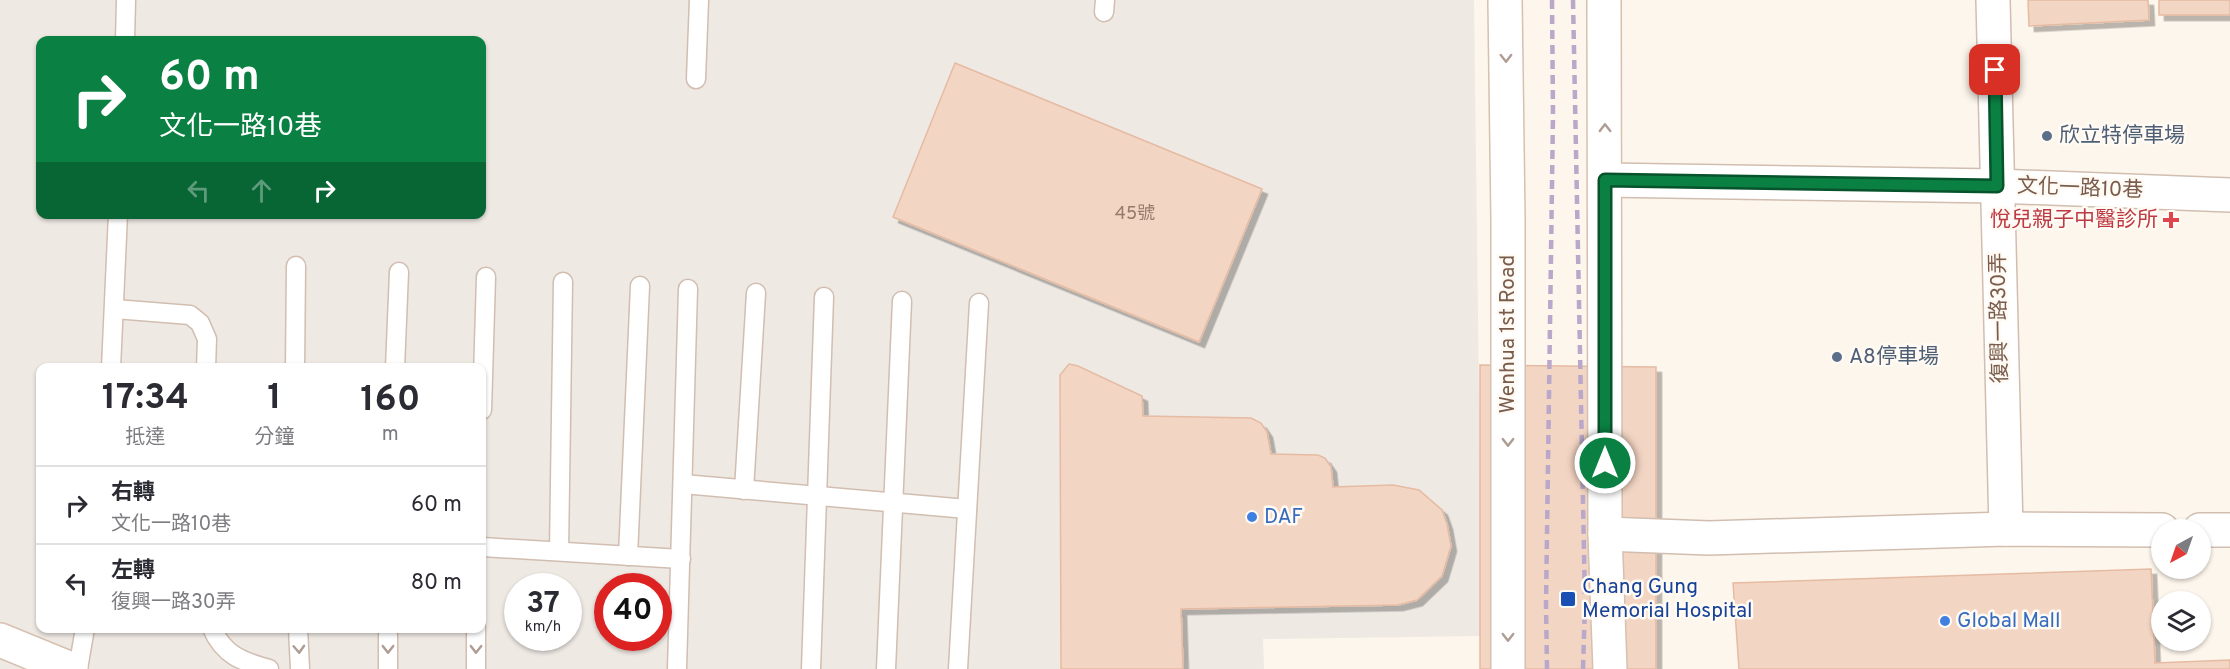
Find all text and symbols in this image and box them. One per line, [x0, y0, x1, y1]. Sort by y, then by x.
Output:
pin [1969, 44, 2020, 95]
text: 60 m [159, 52, 260, 105]
icon: arrive [1978, 53, 2011, 86]
one-way arrow [1500, 54, 1512, 63]
icon: right [60, 60, 138, 138]
text: 文化一路10巷 [159, 111, 321, 145]
one-way arrow [1599, 123, 1611, 132]
place label: 欣立特停車場 [2059, 123, 2185, 150]
marker: 欣立特停車場 [2040, 129, 2054, 143]
street label: 文化一路10巷 [2016, 173, 2144, 205]
icon: left [182, 174, 215, 207]
icon: ahead [245, 174, 278, 207]
icon: right [308, 174, 341, 207]
house number: 45號 [1115, 203, 1155, 226]
place label: 悅兒親子中醫診所 [1990, 207, 2158, 234]
marker: 悅兒親子中醫診所 [2162, 211, 2180, 229]
street label: 復興一路30弄 [1985, 252, 2015, 384]
street label: Wenhua 1st Road [1495, 255, 1522, 413]
place label: A8停車場 [1849, 344, 1939, 371]
marker: A8停車場 [1830, 350, 1844, 364]
text: 17:34 [102, 376, 189, 422]
text: 1 [267, 376, 282, 422]
text: 160 [360, 378, 420, 424]
text: m [382, 422, 399, 448]
text: 抵達 [125, 425, 165, 451]
text: 分鐘 [254, 425, 294, 451]
position arrow [1573, 431, 1637, 495]
one-way arrow [1502, 438, 1514, 447]
text: 右轉 [111, 480, 155, 507]
icon: right [60, 489, 93, 522]
text: 60 m [411, 492, 462, 519]
place label: DAF [1264, 504, 1303, 531]
marker: DAF [1245, 510, 1259, 524]
text: 文化一路10巷 [111, 512, 231, 538]
north arrow [2151, 519, 2211, 579]
map controls [2151, 519, 2211, 651]
text: 左轉 [111, 558, 155, 585]
icon: left [60, 567, 93, 600]
text: 80 m [411, 570, 462, 597]
speed limit sign: 40 [594, 573, 672, 651]
place label: Chang Gung Memorial Hospital [1582, 574, 1753, 625]
text: 37 [526, 586, 560, 623]
text: 復興一路30弄 [111, 590, 236, 616]
marker: Chang Gung Memorial Hospital [1559, 590, 1577, 608]
button: layers [2151, 591, 2211, 651]
place label: Global Mall [1957, 608, 2061, 635]
marker: Global Mall [1938, 614, 1952, 628]
text: km/h [525, 618, 561, 637]
one-way arrow [1501, 633, 1514, 642]
one-way arrow [293, 644, 306, 653]
one-way arrow [382, 644, 394, 653]
one-way arrow [470, 644, 482, 653]

